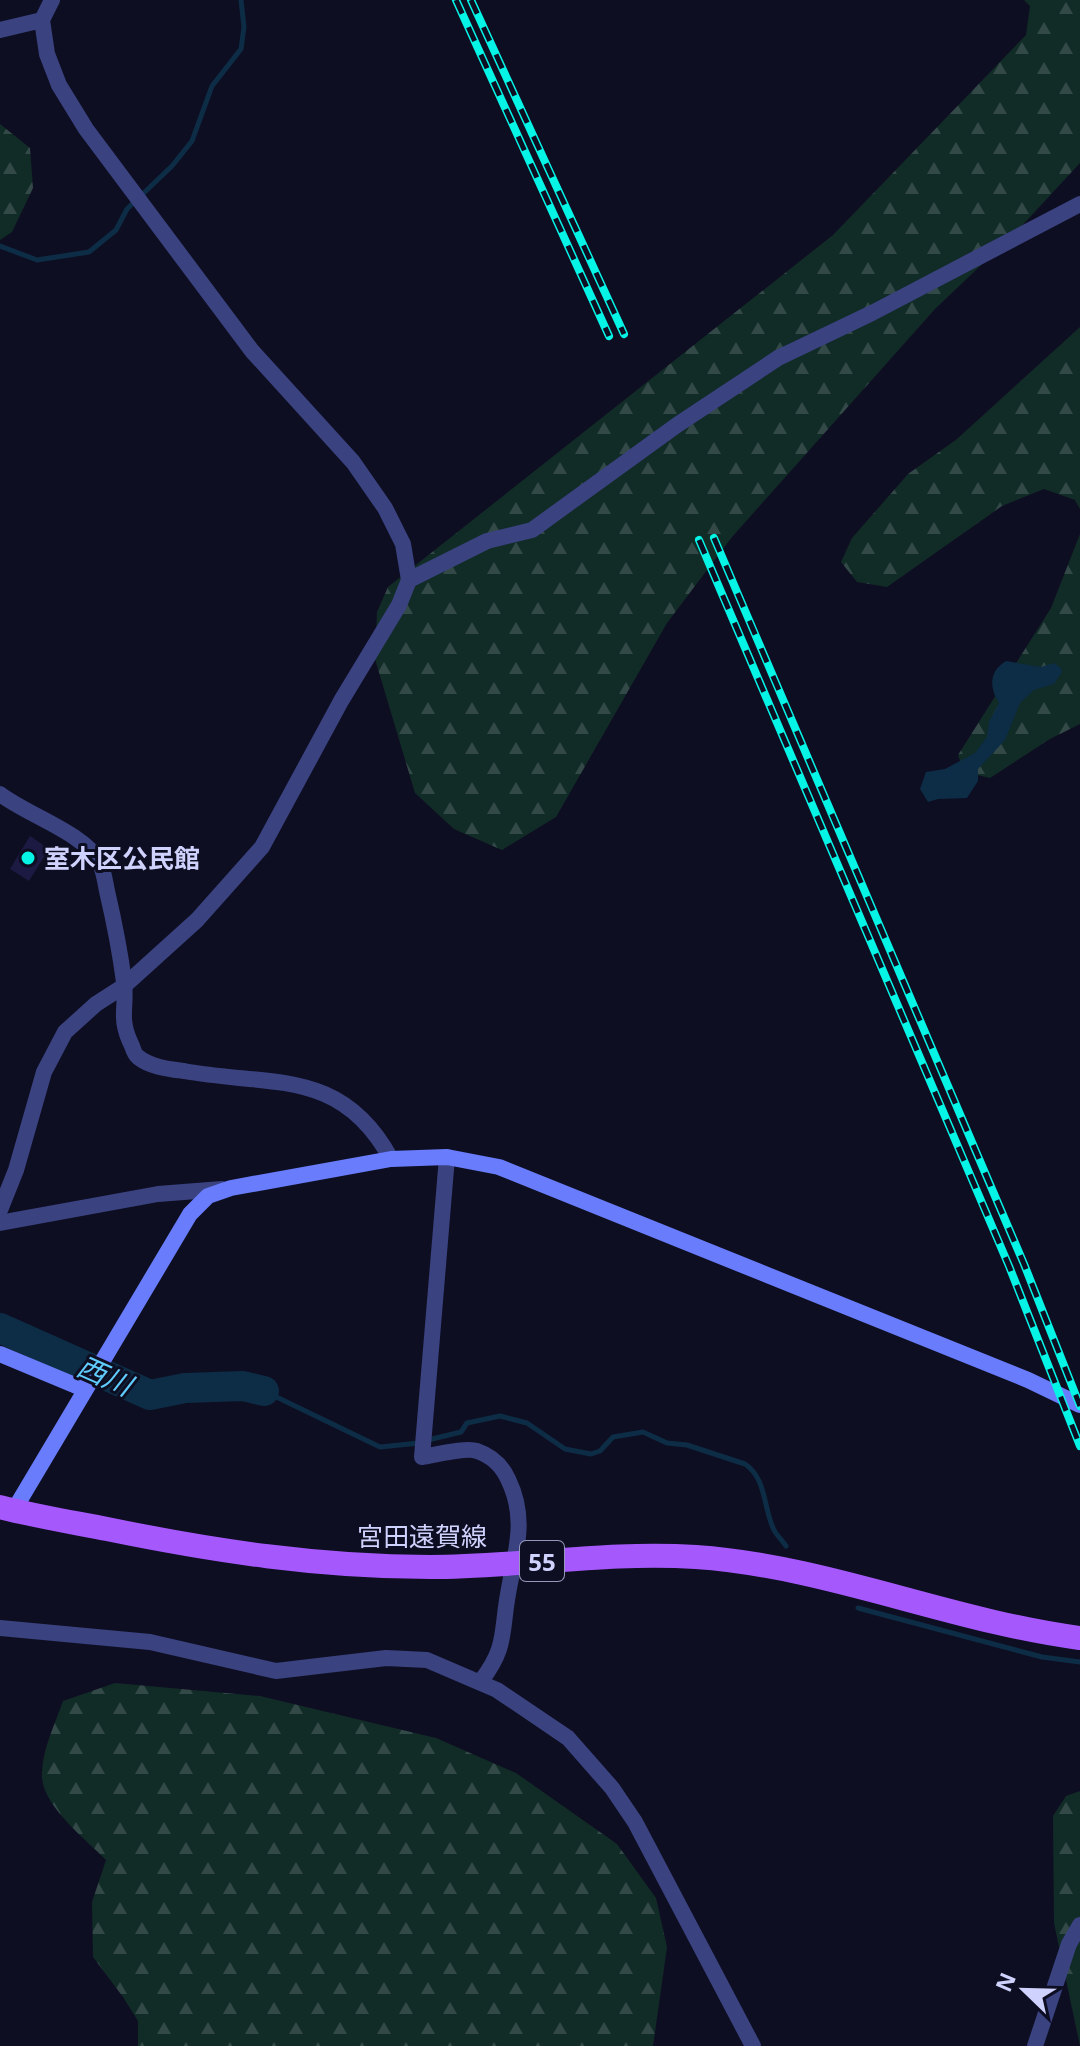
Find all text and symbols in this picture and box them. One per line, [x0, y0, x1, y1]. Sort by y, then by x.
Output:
place label: 室木区公民館 [44, 840, 200, 876]
marker: 室木区公民館 [19, 849, 37, 867]
water label: 西川 [72, 1346, 141, 1405]
street label: 宮田遠賀線 [357, 1518, 487, 1554]
road number: 55 [520, 1541, 564, 1581]
north arrow [984, 1950, 1064, 2030]
text: N [987, 1968, 1022, 1996]

